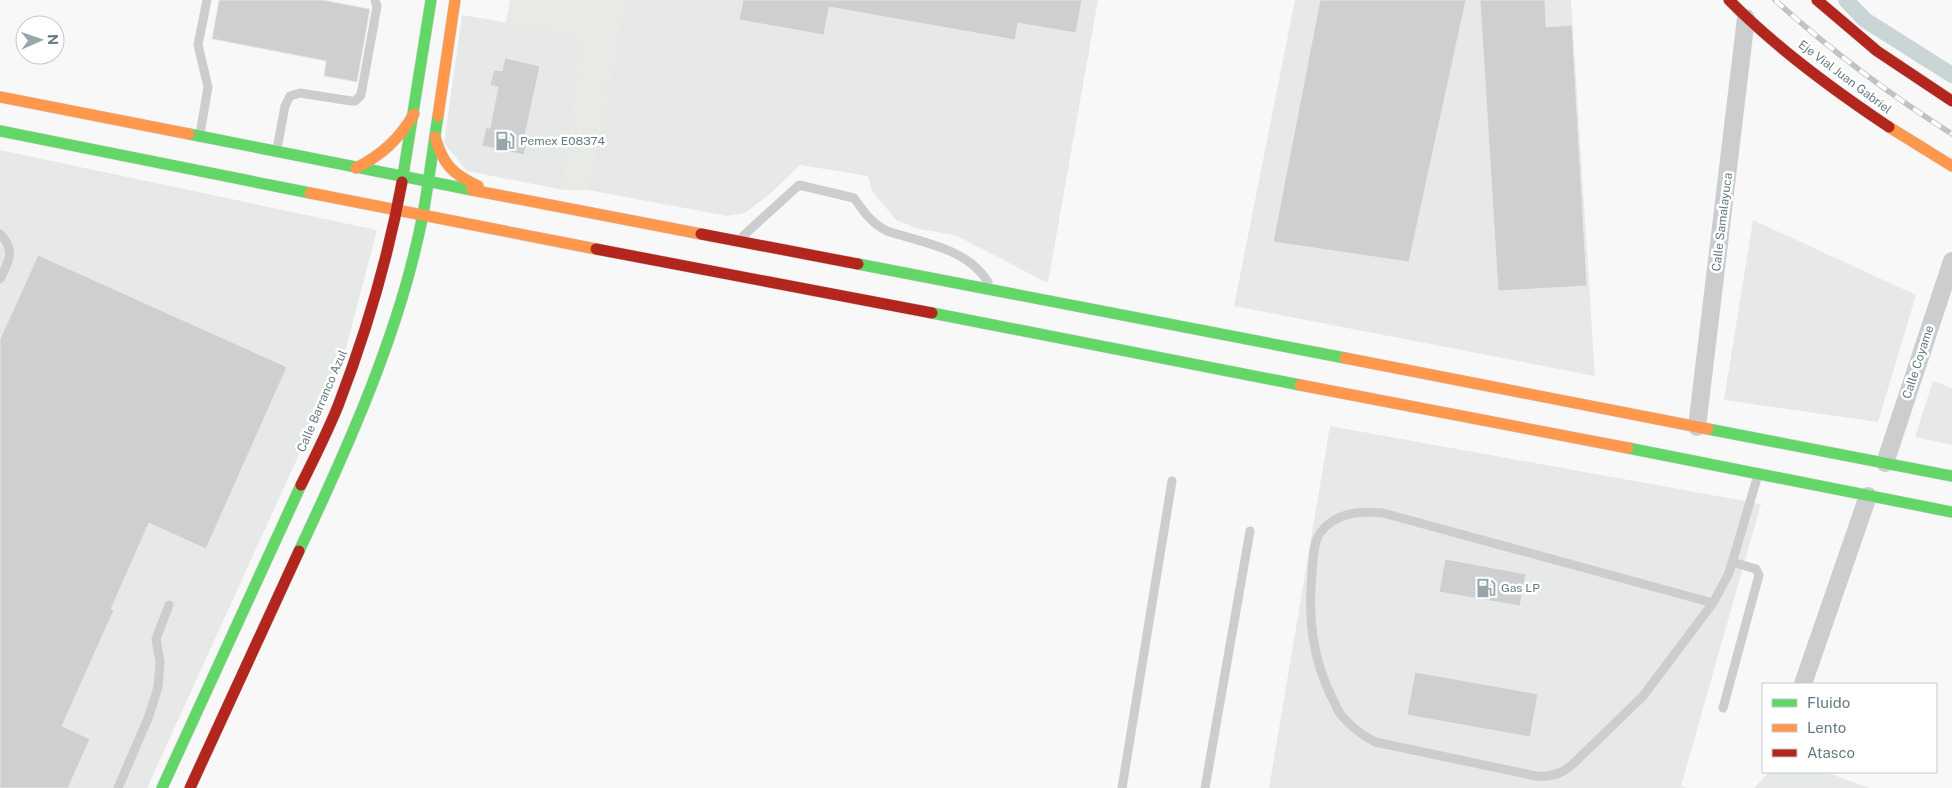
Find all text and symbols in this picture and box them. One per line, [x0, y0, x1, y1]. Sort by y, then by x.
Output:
north arrow [15, 15, 65, 65]
text: N [45, 34, 61, 45]
street label: Eje Vial Juan Gabriel [1796, 37, 1895, 117]
fuel station icon: Pemex E08374 [494, 130, 516, 152]
place label: Pemex E08374 [520, 134, 605, 148]
street label: Calle Samalayuca [1709, 172, 1735, 272]
street label: Calle Coyame [1900, 323, 1937, 400]
street label: Calle Barranco Azul [294, 347, 350, 454]
fuel station icon: Gas LP [1475, 577, 1497, 599]
place label: Gas LP [1501, 581, 1540, 595]
legend [1762, 683, 1937, 773]
text: Fluido [1807, 694, 1850, 711]
text: Lento [1807, 719, 1846, 736]
text: Atasco [1807, 744, 1855, 761]

